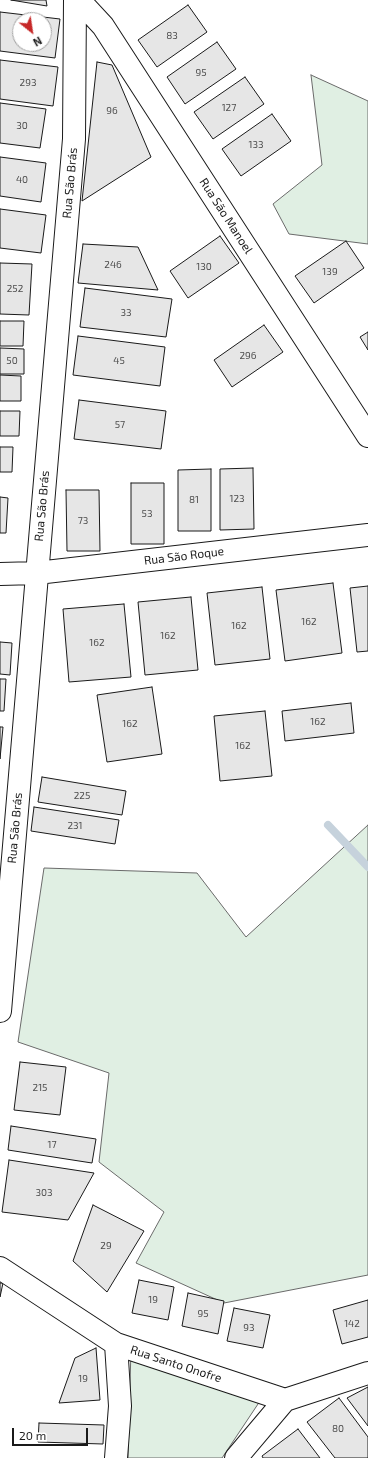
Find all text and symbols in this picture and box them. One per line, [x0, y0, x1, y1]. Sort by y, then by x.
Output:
north arrow [12, 12, 52, 52]
house number: 83 [166, 30, 178, 42]
text: N [31, 34, 44, 50]
house number: 95 [195, 67, 207, 79]
house number: 293 [20, 77, 36, 89]
house number: 127 [222, 102, 236, 114]
house number: 96 [106, 105, 118, 117]
house number: 30 [16, 120, 28, 132]
house number: 133 [248, 139, 264, 151]
street label: Rua São Brás [60, 147, 80, 219]
house number: 40 [16, 174, 28, 186]
street label: Rua São Manoel [196, 175, 256, 257]
house number: 246 [104, 259, 122, 271]
house number: 130 [196, 261, 212, 273]
house number: 139 [322, 266, 338, 278]
house number: 252 [7, 283, 23, 295]
house number: 33 [120, 307, 132, 319]
house number: 296 [239, 350, 257, 362]
house number: 50 [6, 355, 18, 367]
house number: 45 [113, 355, 125, 367]
house number: 57 [115, 419, 125, 431]
street label: Rua São Brás [32, 470, 52, 542]
house number: 123 [229, 493, 245, 505]
house number: 81 [189, 494, 199, 506]
house number: 53 [142, 508, 152, 520]
house number: 73 [78, 515, 88, 527]
street label: Rua São Roque [143, 544, 225, 568]
house number: 162 [301, 616, 317, 628]
house number: 162 [231, 620, 247, 632]
house number: 162 [160, 630, 176, 642]
house number: 162 [89, 637, 105, 649]
house number: 162 [310, 716, 326, 728]
house number: 162 [122, 718, 138, 730]
house number: 162 [235, 740, 251, 752]
house number: 225 [74, 790, 90, 802]
street label: Rua São Brás [5, 792, 25, 864]
house number: 231 [67, 820, 83, 832]
house number: 215 [33, 1082, 47, 1094]
house number: 17 [47, 1139, 57, 1151]
house number: 303 [35, 1187, 53, 1199]
house number: 29 [100, 1240, 112, 1252]
house number: 19 [148, 1294, 158, 1306]
house number: 95 [197, 1308, 209, 1320]
house number: 142 [344, 1318, 360, 1330]
house number: 93 [243, 1322, 255, 1334]
street label: Rua Santo Onofre [128, 1342, 224, 1386]
house number: 19 [78, 1373, 88, 1385]
scale bar [14, 1420, 90, 1446]
house number: 80 [332, 1423, 344, 1435]
text: 20 m [19, 1428, 46, 1442]

